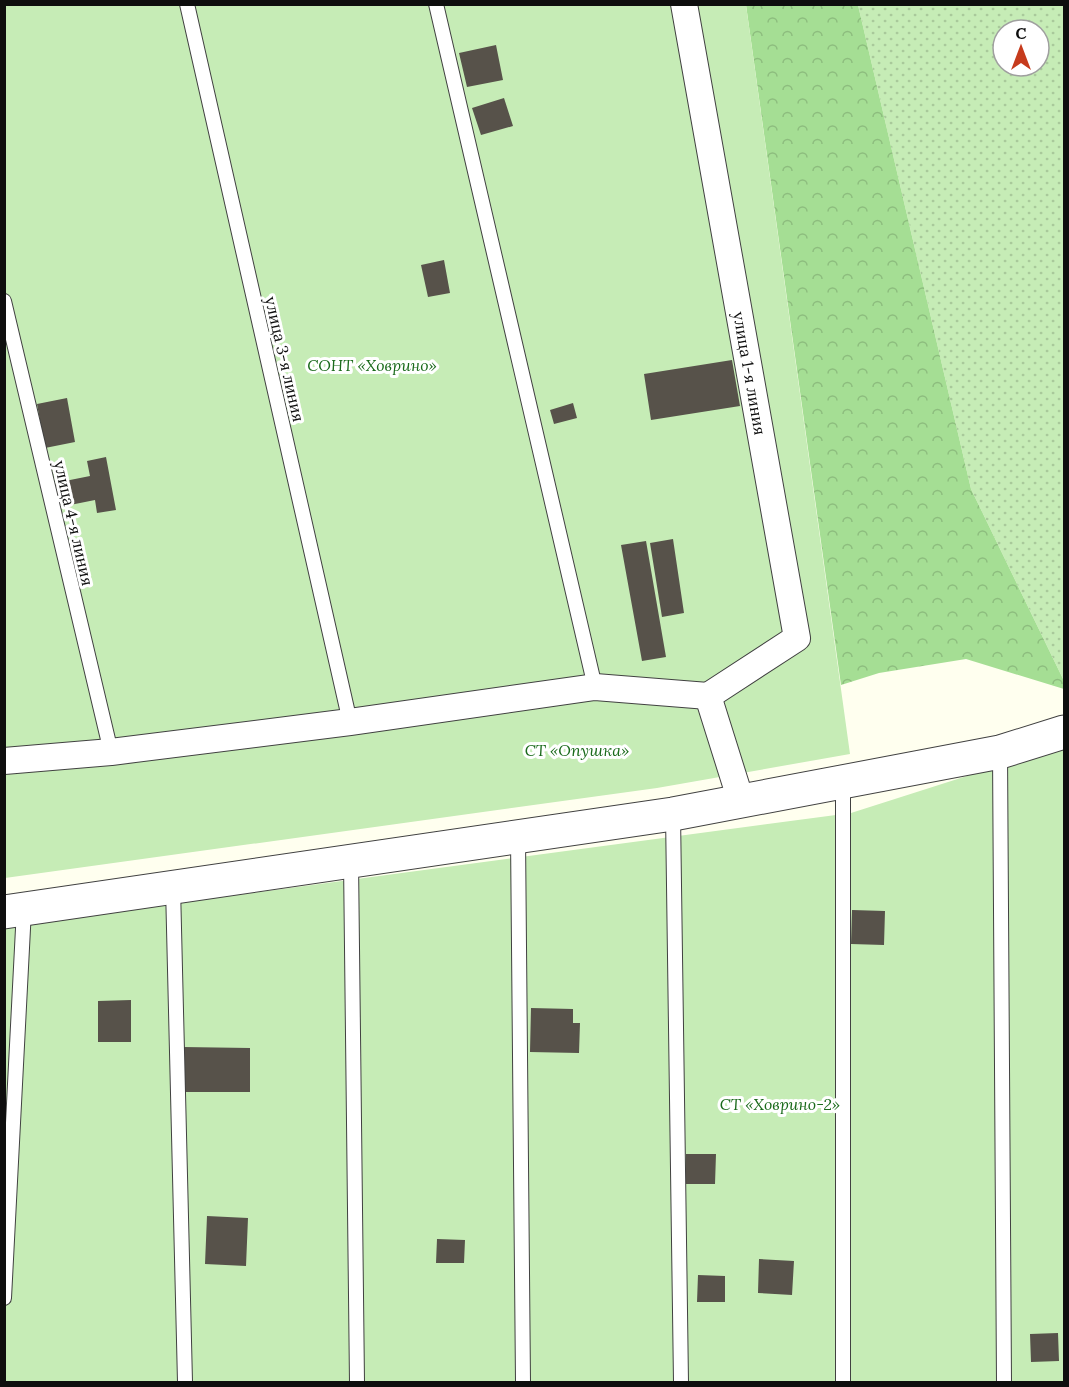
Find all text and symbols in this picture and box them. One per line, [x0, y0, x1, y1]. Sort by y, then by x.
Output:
north arrow [991, 18, 1051, 78]
text: С [1015, 23, 1027, 43]
street label: улица 3-я линия [261, 294, 309, 424]
street label: улица 1-я линия [729, 310, 771, 436]
park label: СОНТ «Ховрино» [307, 355, 437, 375]
street label: улица 4-я линия [50, 458, 98, 588]
park label: СТ «Опушка» [525, 740, 629, 760]
park label: СТ «Ховрино-2» [720, 1094, 840, 1114]

